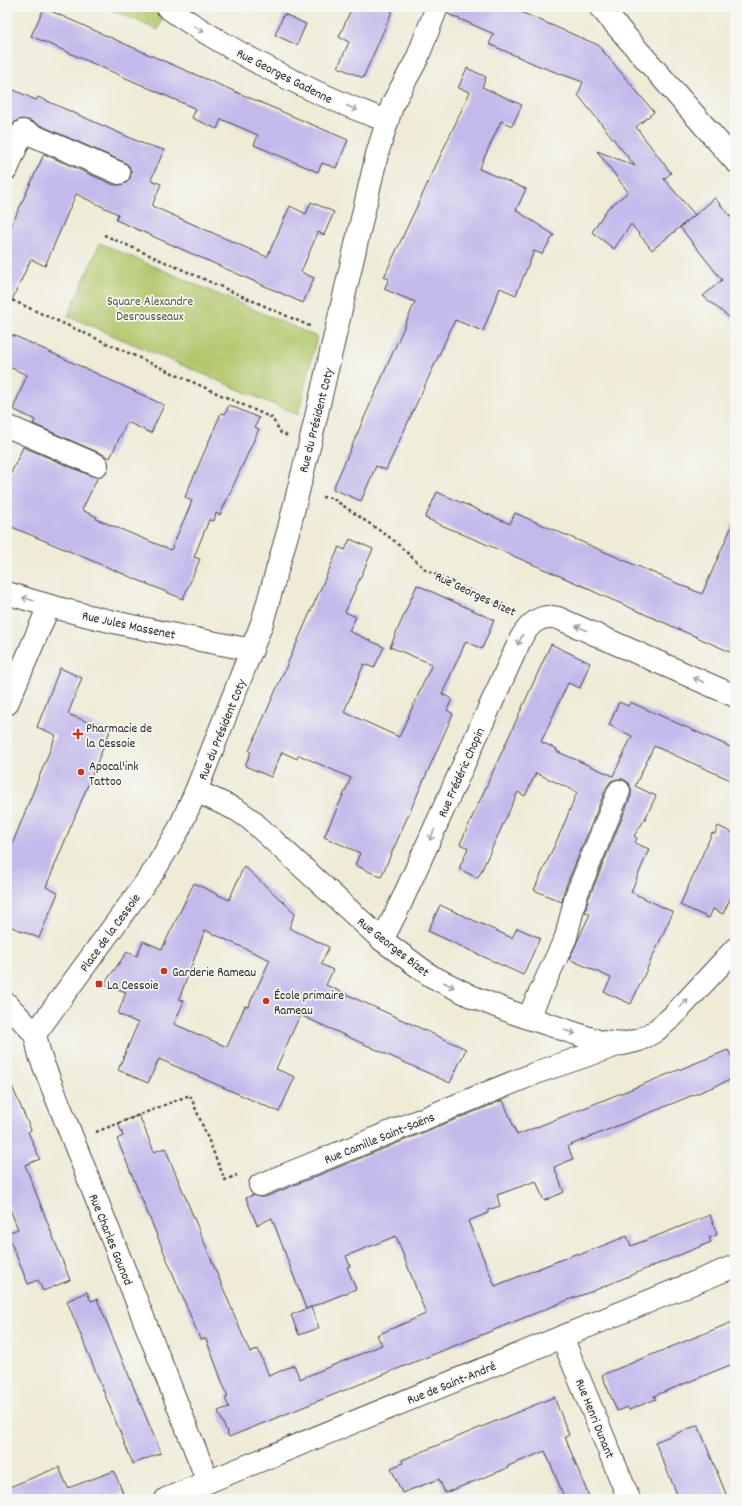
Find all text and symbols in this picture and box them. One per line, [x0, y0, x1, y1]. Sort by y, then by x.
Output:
one-way arrow [193, 25, 205, 33]
street label: Rue Georges Gadenne [233, 45, 335, 110]
one-way arrow [345, 104, 357, 112]
park label: Square Alexandre Desrousseaux [107, 293, 193, 327]
street label: Rue du Président Coty [295, 366, 340, 475]
street label: Rue Georges Bizet [431, 568, 519, 622]
one-way arrow [22, 595, 35, 602]
street label: Rue Jules Massenet [80, 607, 177, 646]
one-way arrow [575, 623, 587, 631]
one-way arrow [516, 634, 523, 646]
street label: Rue du Président Coty [194, 676, 253, 783]
one-way arrow [694, 676, 706, 683]
place label: Pharmacie de la Cessoie [86, 720, 152, 754]
street label: Rue Frédéric Chopin [434, 725, 491, 821]
marker: Pharmacie de la Cessoie [73, 729, 83, 739]
place label: Apocal'ink Tattoo [89, 758, 139, 792]
marker: Apocal'ink Tattoo [76, 767, 86, 777]
one-way arrow [428, 828, 435, 840]
street label: Place de la Cessoie [76, 890, 146, 977]
street label: Rue Georges Bizet [352, 914, 433, 982]
place label: Garderie Rameau [172, 964, 256, 983]
marker: Garderie Rameau [159, 966, 169, 976]
place label: La Cessoie [107, 977, 159, 996]
marker: La Cessoie [94, 979, 104, 989]
one-way arrow [443, 982, 455, 989]
place label: École primaire Rameau [274, 987, 344, 1021]
marker: École primaire Rameau [261, 996, 271, 1006]
one-way arrow [680, 998, 689, 1008]
one-way arrow [564, 1028, 576, 1036]
street label: Rue Camille Saint-Saëns [322, 1108, 438, 1170]
street label: Rue Charles Gounod [83, 1191, 137, 1288]
street label: Rue de Saint-André [405, 1358, 500, 1411]
street label: Rue Henri Dunant [569, 1376, 618, 1462]

